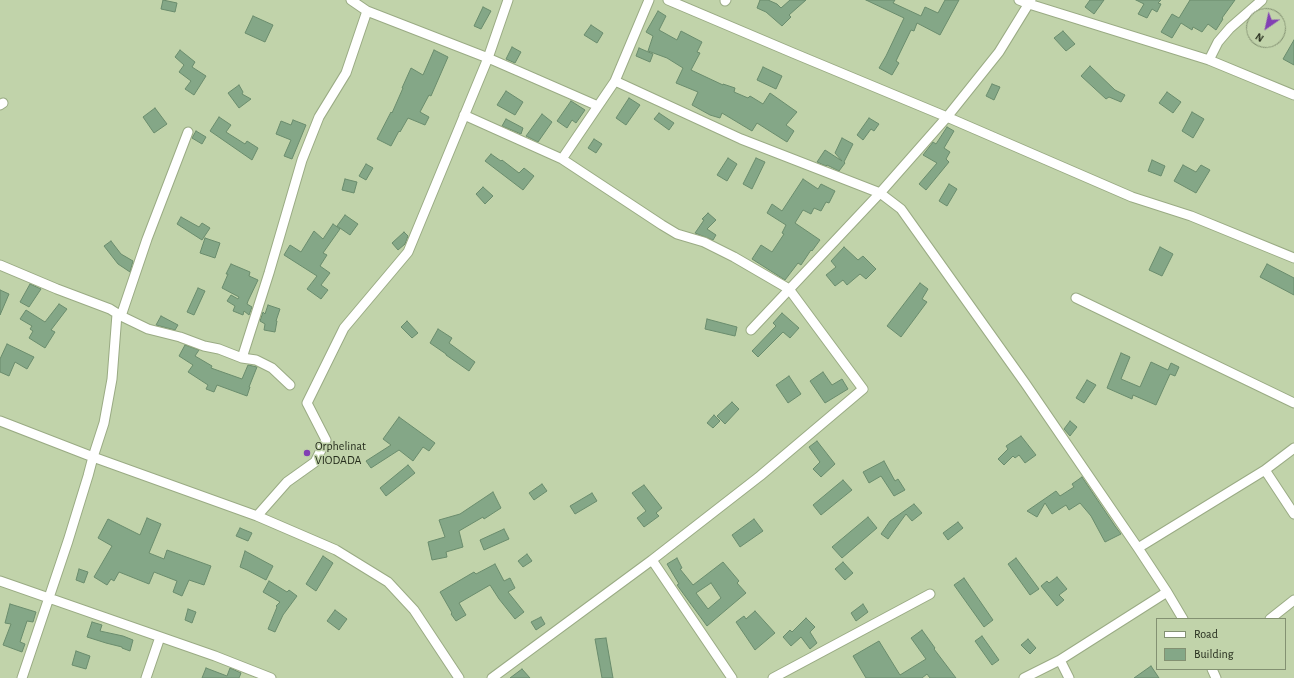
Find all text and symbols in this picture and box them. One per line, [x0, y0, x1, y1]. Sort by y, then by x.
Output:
north arrow [1246, 8, 1286, 48]
text: N [1253, 31, 1266, 44]
place label: Orphelinat VIODADA [315, 439, 366, 467]
marker: Orphelinat VIODADA [302, 448, 312, 458]
legend [1156, 618, 1286, 670]
text: Road [1194, 628, 1218, 640]
text: Building [1194, 648, 1234, 660]

